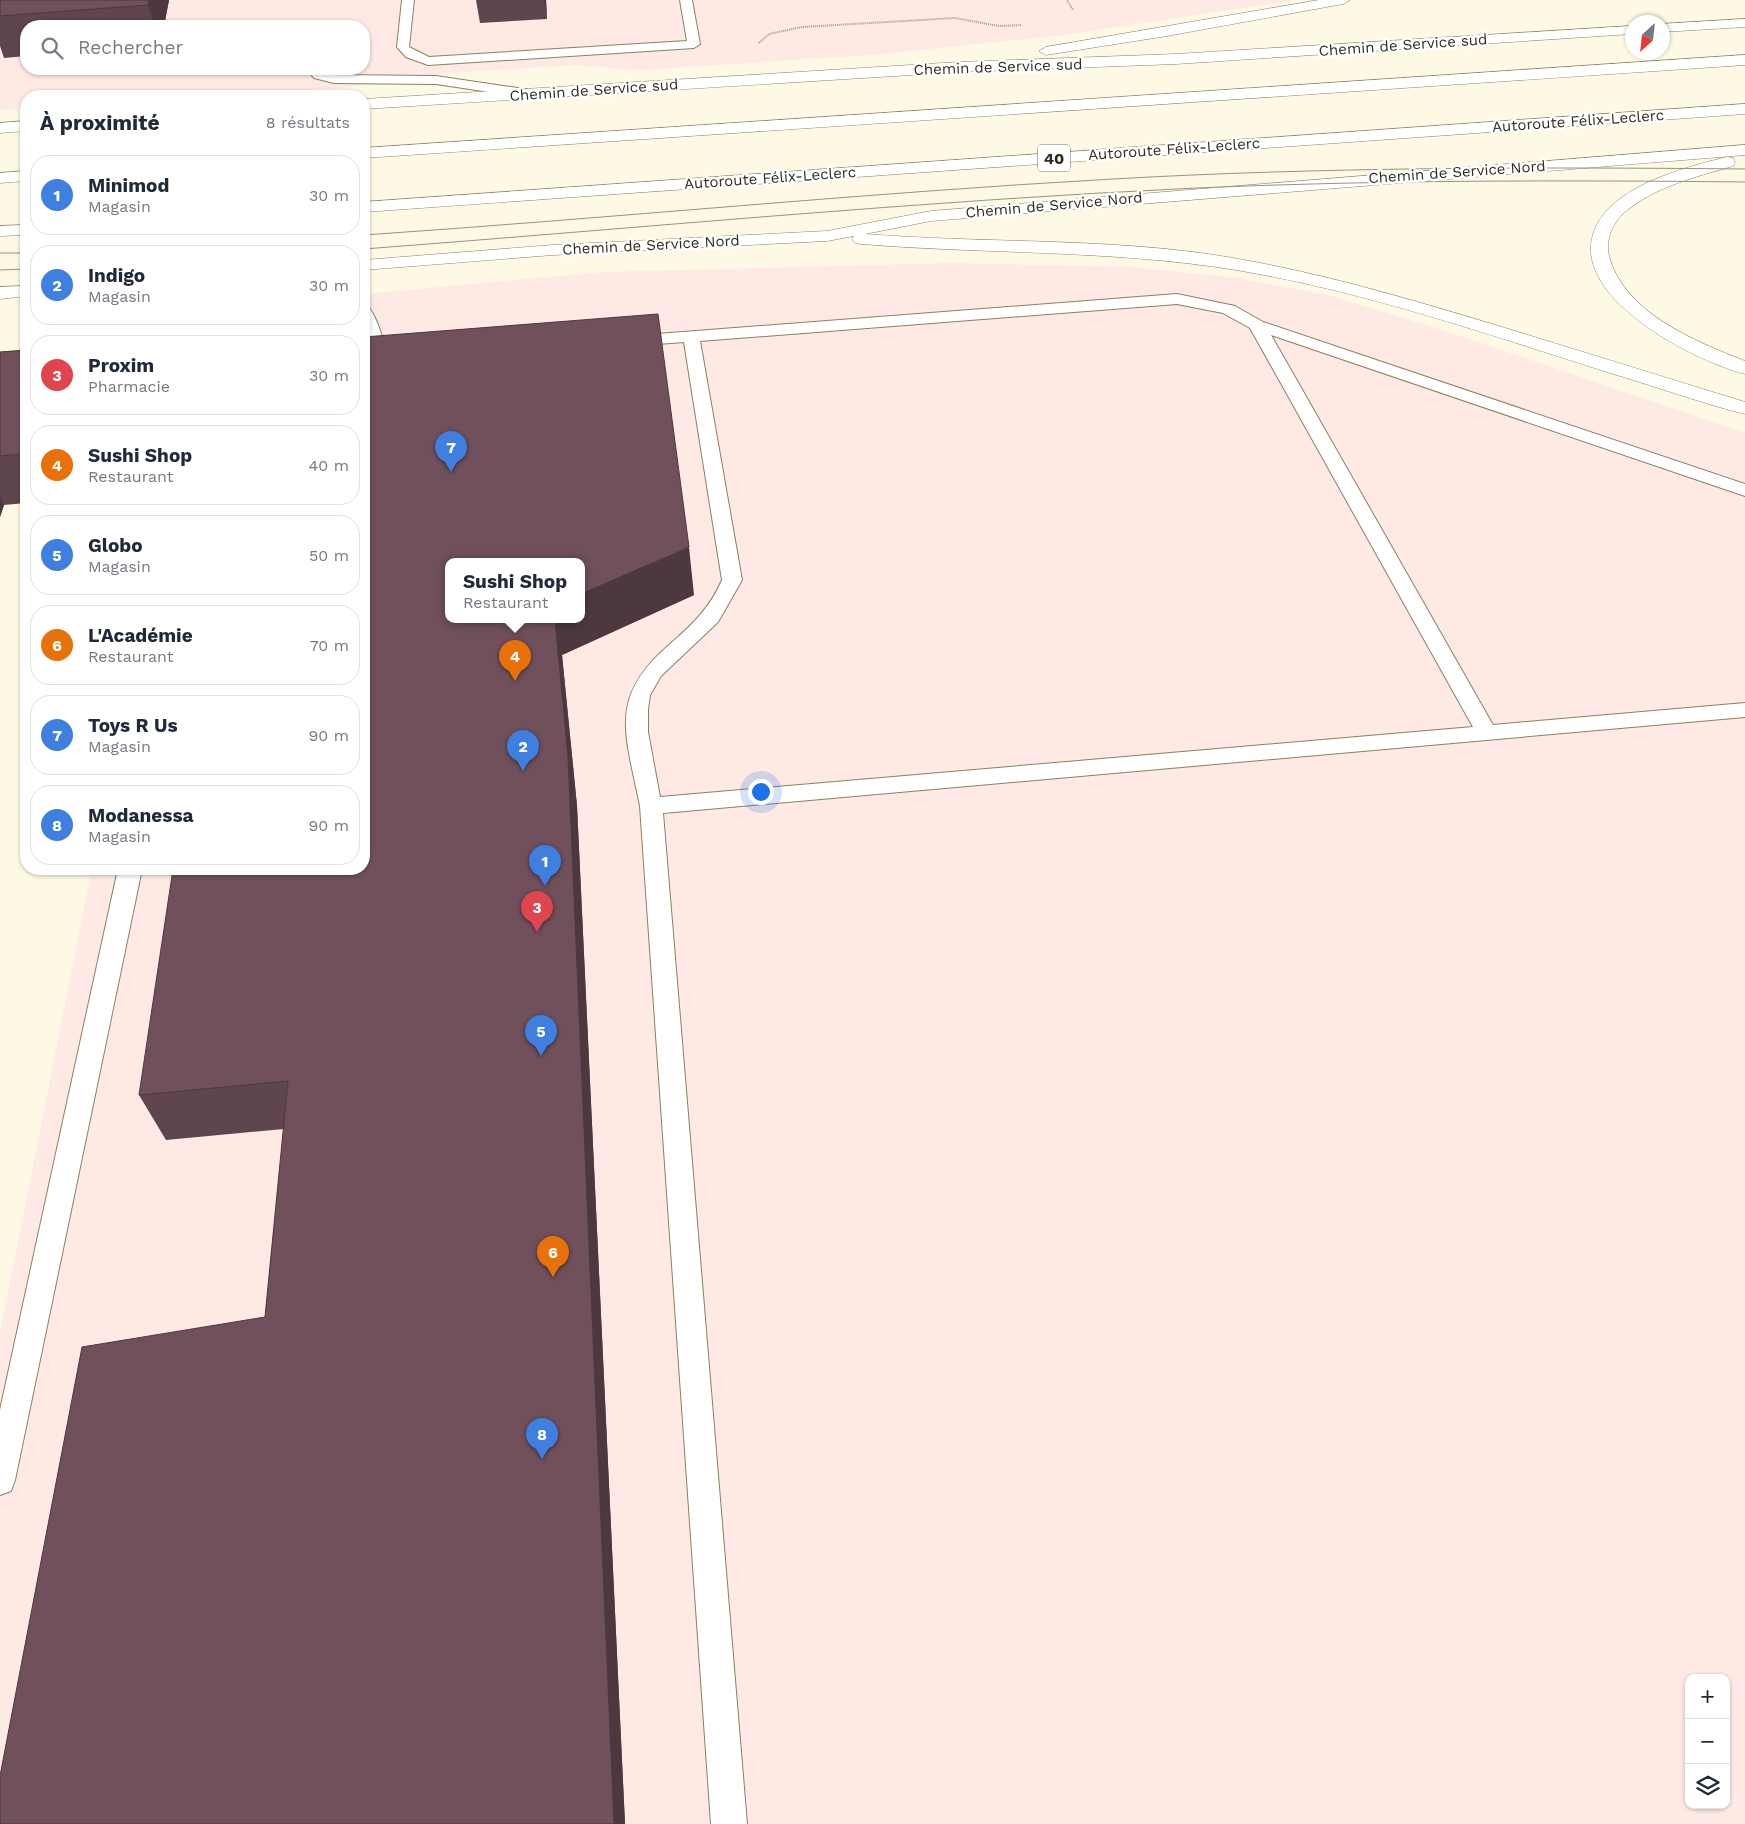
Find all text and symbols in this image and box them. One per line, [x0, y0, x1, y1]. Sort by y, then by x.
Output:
north arrow [1625, 15, 1670, 60]
search box [20, 20, 370, 75]
street label: Chemin de Service sud [1318, 30, 1488, 60]
icon: search [38, 34, 66, 62]
text: Rechercher [78, 36, 183, 59]
street label: Chemin de Service sud [913, 55, 1083, 79]
street label: Chemin de Service sud [509, 75, 679, 105]
street label: Autoroute Félix-Leclerc [1491, 106, 1665, 136]
text: À proximité [40, 110, 160, 135]
text: 8 résultats [266, 113, 350, 132]
street label: Autoroute Félix-Leclerc [1087, 134, 1261, 164]
road number: 40 [1038, 144, 1070, 172]
street label: Chemin de Service Nord [1368, 157, 1546, 187]
street label: Autoroute Félix-Leclerc [683, 163, 857, 193]
text: Minimod [88, 174, 169, 197]
text: 1 [54, 186, 60, 205]
text: 30 m [309, 186, 349, 205]
street label: Chemin de Service Nord [965, 188, 1143, 222]
text: Magasin [88, 197, 151, 216]
street label: Chemin de Service Nord [562, 231, 740, 259]
text: Indigo [88, 264, 145, 287]
text: 2 [52, 276, 62, 295]
text: 30 m [309, 276, 349, 295]
text: Magasin [88, 287, 151, 306]
text: Proxim [88, 354, 154, 377]
text: 3 [52, 366, 62, 385]
text: 30 m [309, 366, 349, 385]
text: Pharmacie [88, 377, 170, 396]
pin: 7 [435, 431, 467, 472]
text: Sushi Shop [88, 444, 192, 467]
text: 4 [52, 456, 62, 475]
text: 40 m [309, 456, 349, 475]
text: Restaurant [88, 467, 174, 486]
text: Globo [88, 534, 143, 557]
text: 5 [52, 546, 62, 565]
text: 50 m [309, 546, 349, 565]
text: Magasin [88, 557, 151, 576]
popup [445, 558, 585, 623]
text: Sushi Shop [463, 570, 567, 593]
text: Restaurant [463, 593, 548, 612]
text: L'Académie [88, 624, 193, 647]
text: 6 [52, 636, 62, 655]
text: 70 m [310, 636, 349, 655]
pin: 4 [499, 640, 531, 681]
text: Restaurant [88, 647, 174, 666]
text: Toys R Us [88, 714, 178, 737]
text: 7 [52, 726, 62, 745]
text: 90 m [308, 726, 349, 745]
pin: 2 [507, 730, 539, 771]
text: Magasin [88, 737, 151, 756]
your location [748, 779, 774, 805]
text: Modanessa [88, 804, 194, 827]
text: 8 [52, 816, 62, 835]
text: 90 m [308, 816, 349, 835]
text: Magasin [88, 827, 151, 846]
pin: 1 [529, 845, 561, 886]
pin: 3 [521, 891, 553, 932]
pin: 5 [525, 1015, 557, 1056]
pin: 6 [537, 1236, 569, 1277]
pin: 8 [526, 1418, 558, 1459]
map controls [1685, 1674, 1730, 1809]
button: + [1685, 1674, 1730, 1719]
button: − [1685, 1719, 1730, 1764]
button: layers [1685, 1764, 1730, 1809]

